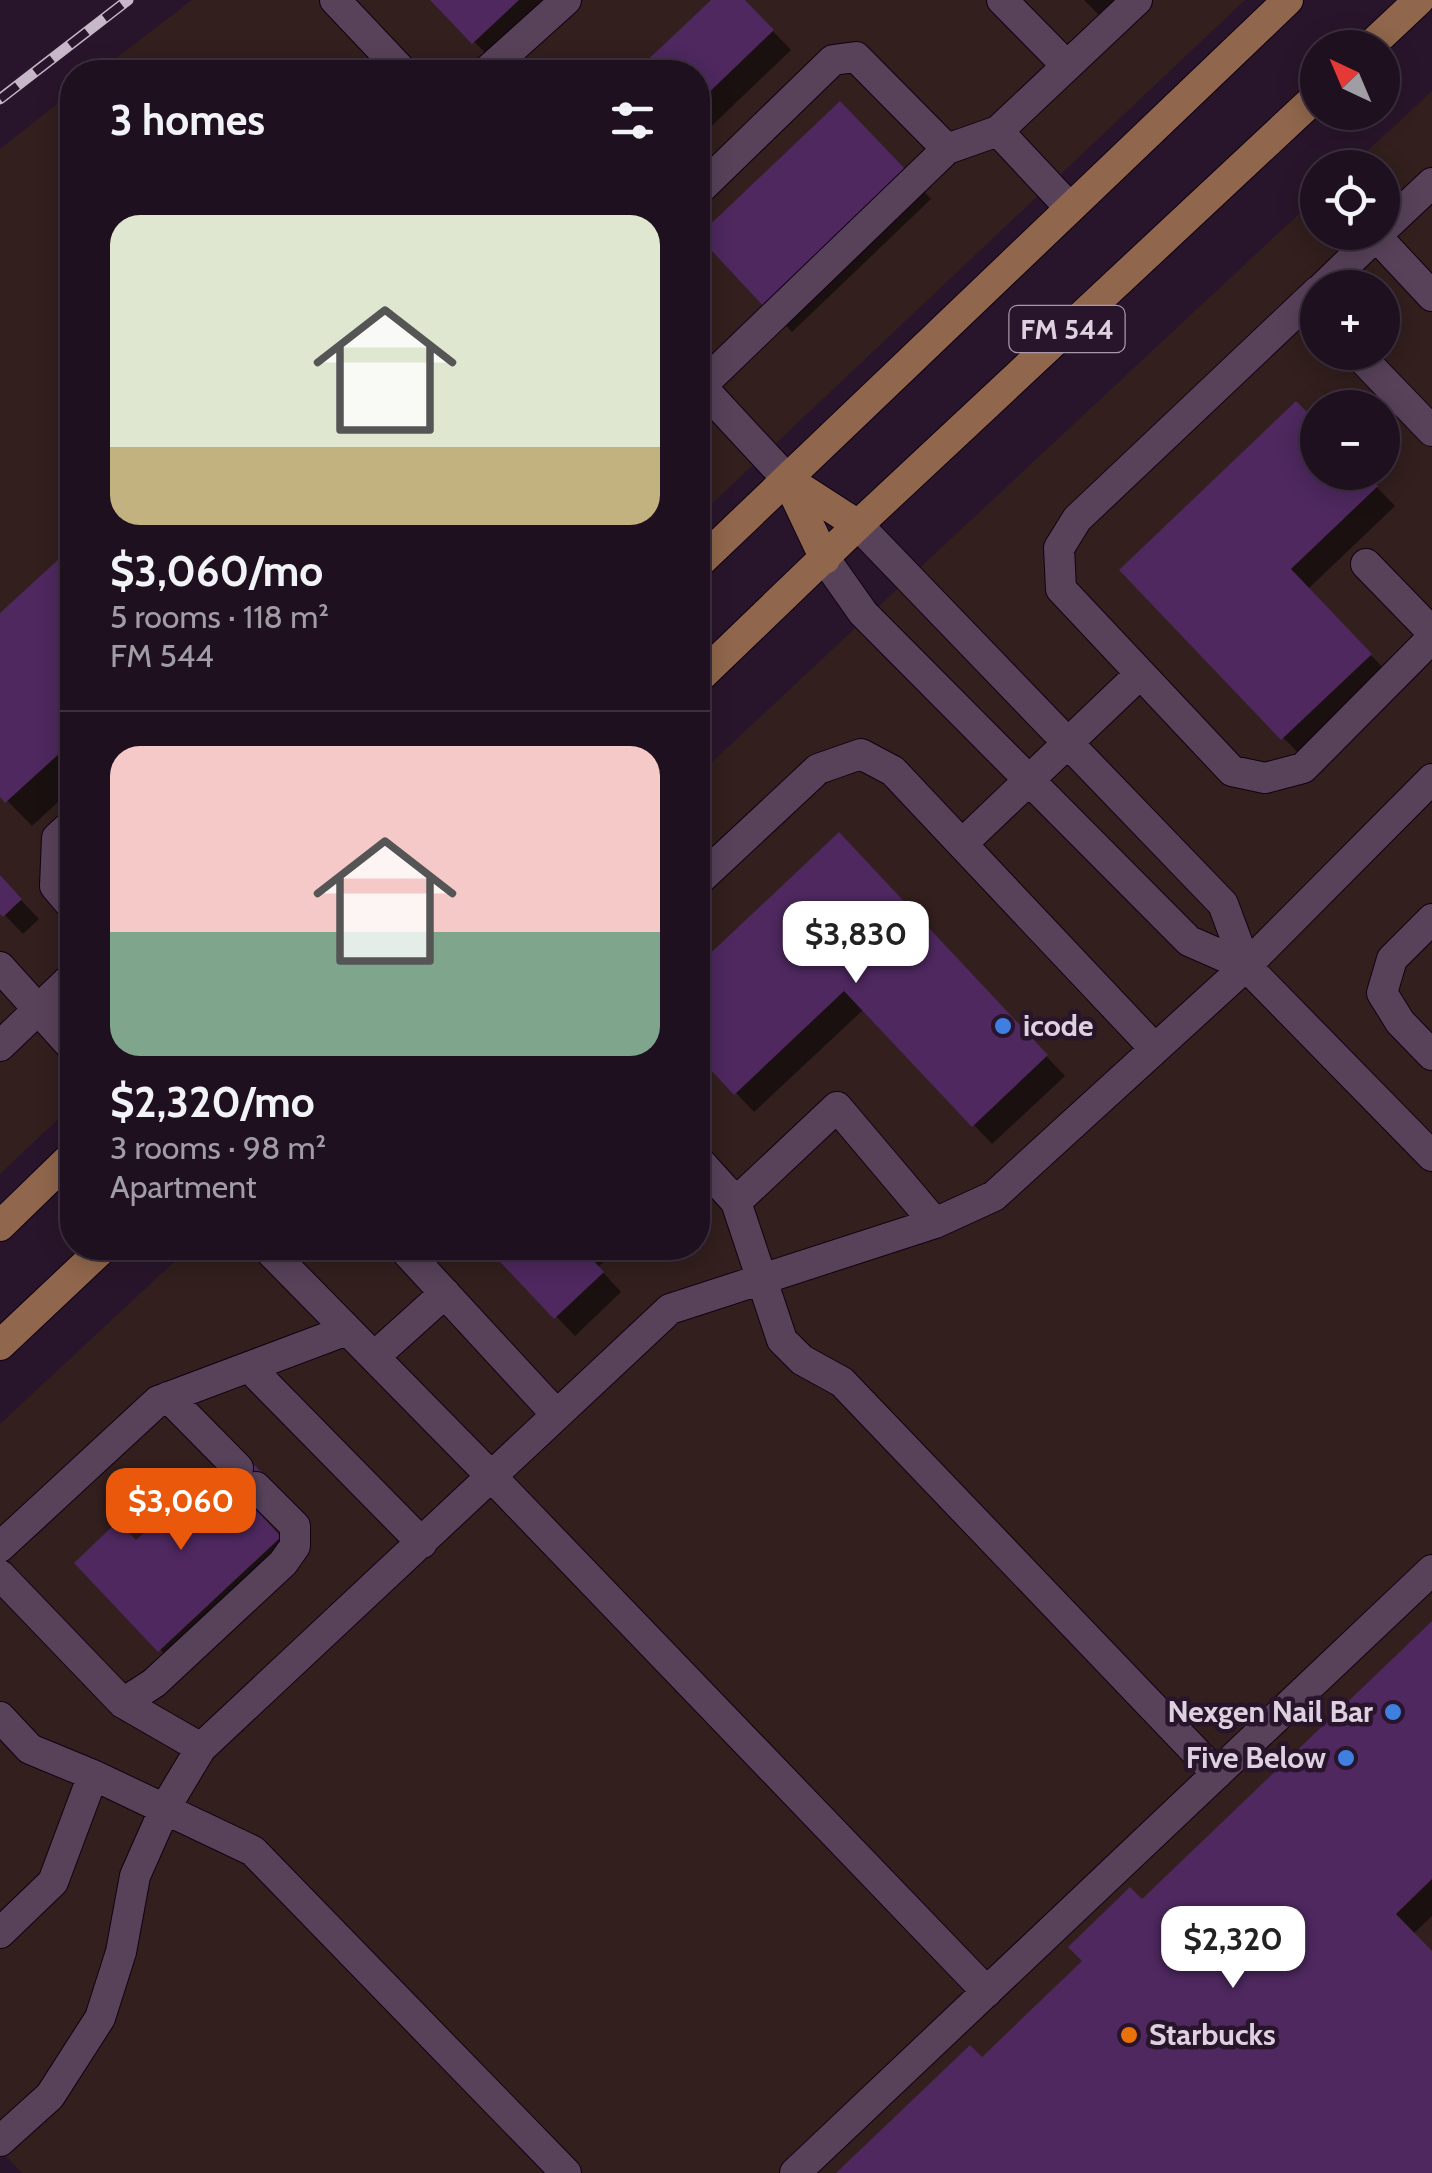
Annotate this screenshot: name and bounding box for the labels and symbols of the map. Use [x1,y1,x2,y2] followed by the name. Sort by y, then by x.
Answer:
[1300,30,1400,130] north arrow
[1010,306,1124,352] road number: FM 544
[775,901,937,986] pin: $3,830
[1023,1007,1093,1044] place label: icode
[992,1015,1014,1037] marker: icode
[100,1468,262,1553] pin: $3,060
[1167,1693,1373,1730] place label: Nexgen Nail Bar
[1382,1701,1404,1723] marker: Nexgen Nail Bar
[1186,1739,1326,1776] place label: Five Below
[1335,1747,1357,1769] marker: Five Below
[1152,1906,1314,1991] pin: $2,320
[1149,2016,1276,2053] place label: Starbucks
[1118,2024,1140,2046] marker: Starbucks

